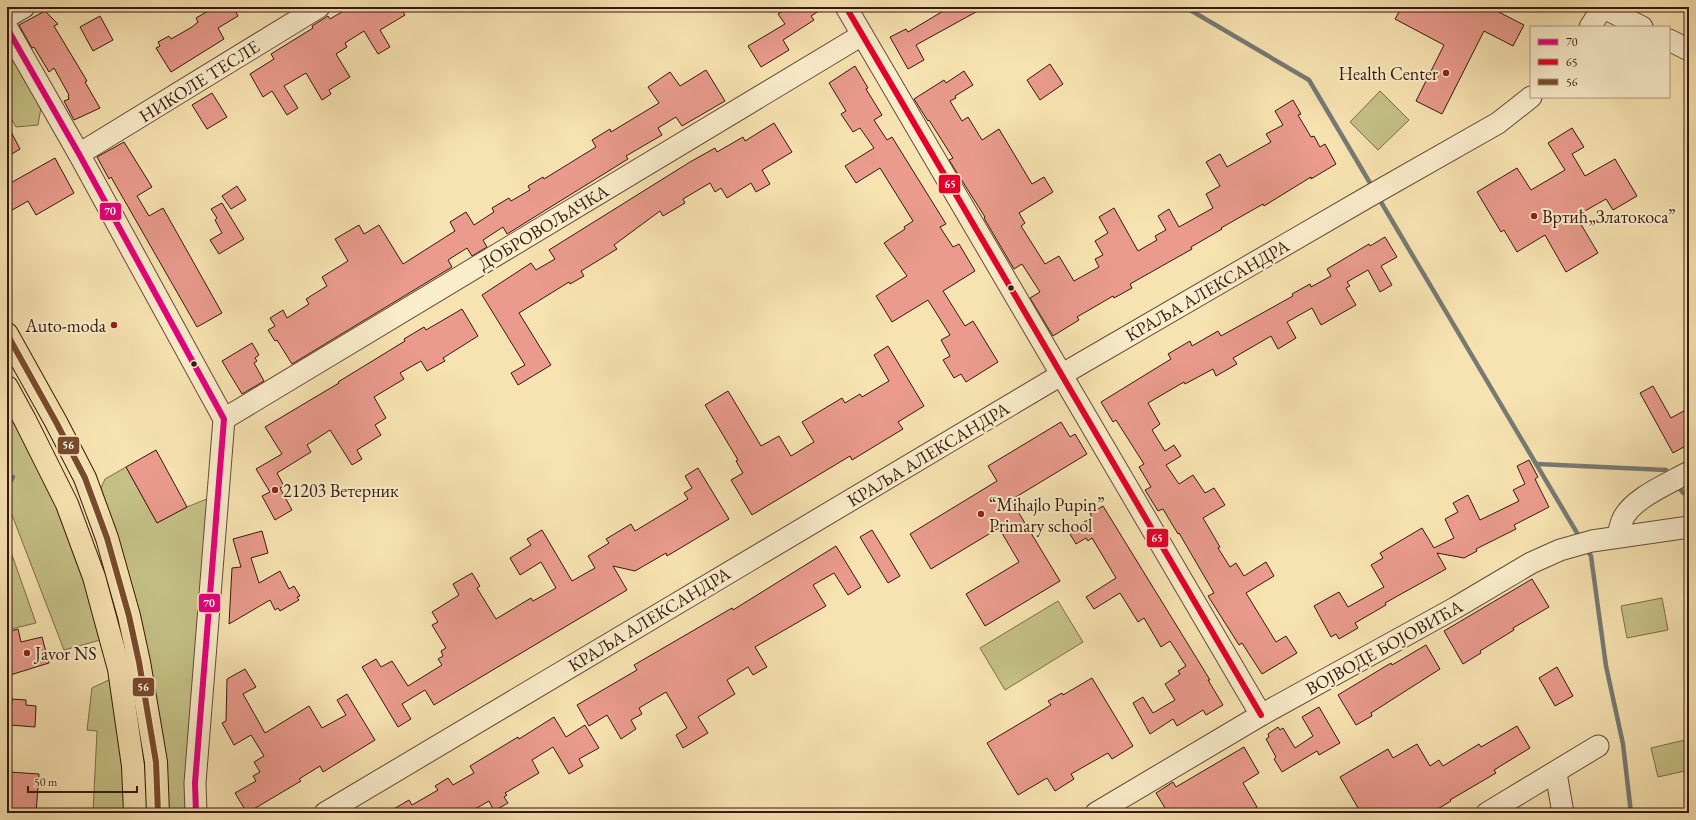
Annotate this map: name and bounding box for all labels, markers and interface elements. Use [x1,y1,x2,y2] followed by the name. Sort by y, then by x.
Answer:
[1530,26,1670,98] legend
[1566,34,1578,50] text: 70
[134,35,264,127] street label: НИКОЛЕ ТЕСЛЕ
[1566,54,1578,70] text: 65
[1338,62,1438,85] place label: Health Center
[1441,68,1451,78] marker: Health Center
[1566,74,1578,90] text: 56
[938,174,961,194] line badge: 65
[944,177,956,191] text: 65
[473,179,613,275] street label: ДОБРОВОЉАЧКА
[99,202,122,221] line badge: 70
[104,204,116,218] text: 70
[1542,205,1675,228] place label: Вртић„Златокоса”
[1529,211,1539,221] marker: Вртић„Златокоса”
[1121,233,1293,346] street label: КРАЉА АЛЕКСАНДРА
[1006,283,1016,293] unlabelled marker
[24,314,107,337] place label: Auto-moda
[109,320,119,330] marker: Auto-moda
[189,359,199,369] unlabelled marker
[843,396,1014,512] street label: КРАЉА АЛЕКСАНДРА
[57,436,80,455] line badge: 56
[62,438,74,452] text: 56
[283,479,399,502] place label: 21203 Ветерник
[270,485,280,495] marker: 21203 Ветерник
[989,493,1105,537] place label: “Mihajlo Pupin” Primary school
[976,509,986,519] marker: “Mihajlo Pupin” Primary school
[1146,528,1169,548] line badge: 65
[1151,531,1163,545] text: 65
[564,561,735,677] street label: КРАЉА АЛЕКСАНДРА
[198,593,221,613] line badge: 70
[1301,594,1467,700] street label: ВОЈВОДЕ БОЈОВИЋА
[203,596,215,610] text: 70
[33,642,97,665] place label: Javor NS
[22,648,32,658] marker: Javor NS
[132,677,155,697] line badge: 56
[137,680,149,694] text: 56
[28,768,137,794] scale bar
[34,774,58,790] text: 50 m

